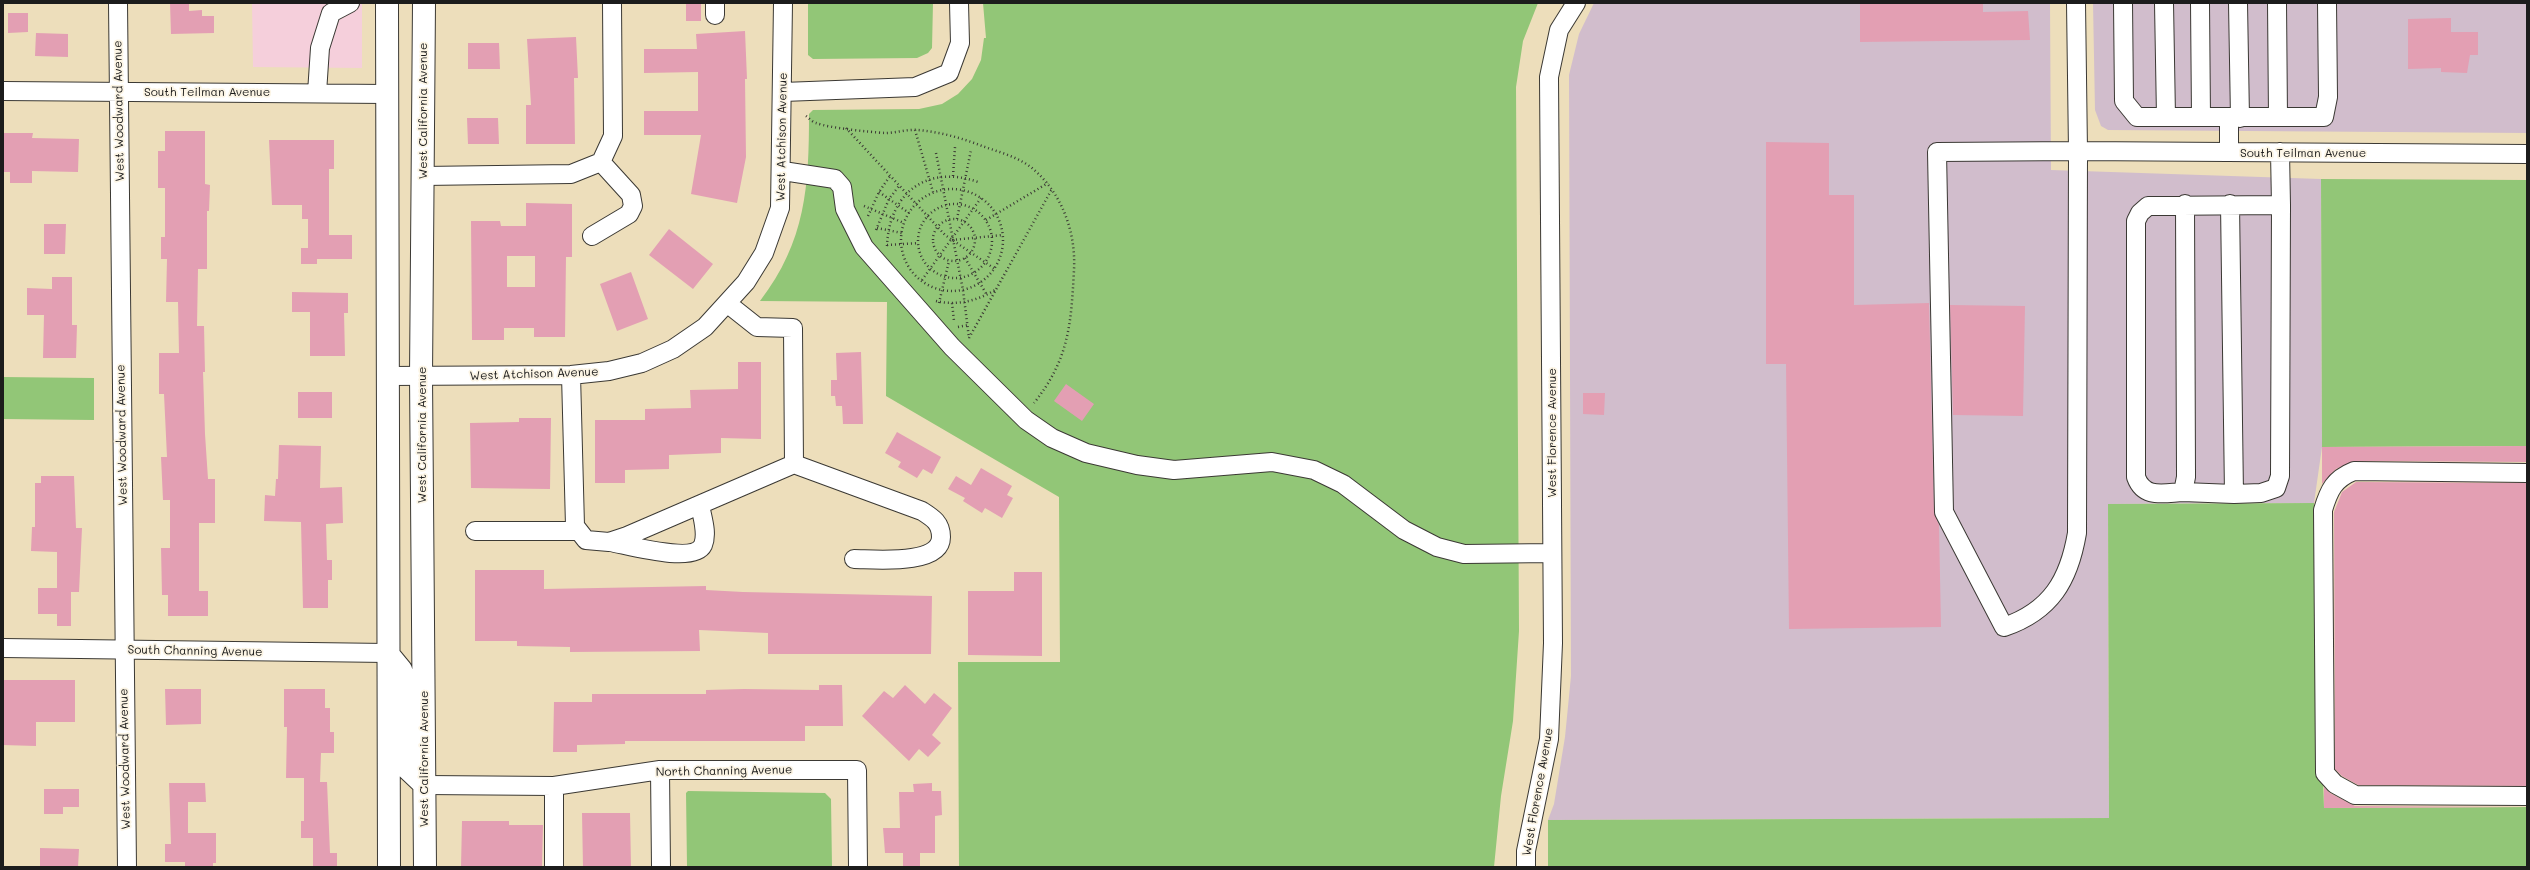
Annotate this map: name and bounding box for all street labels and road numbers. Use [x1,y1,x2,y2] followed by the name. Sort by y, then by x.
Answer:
[111,40,127,182] street label: West Woodward Avenue
[416,43,430,179] street label: West California Avenue
[774,72,790,202] street label: West Atchison Avenue
[144,85,270,99] street label: South Teilman Avenue
[2240,146,2366,160] street label: South Teilman Avenue
[114,364,130,506] street label: West Woodward Avenue
[469,365,599,383] street label: West Atchison Avenue
[415,367,429,503] street label: West California Avenue
[1545,368,1559,498] street label: West Florence Avenue
[127,643,263,659] street label: South Channing Avenue
[117,688,133,830] street label: West Woodward Avenue
[417,691,431,827] street label: West California Avenue
[1520,727,1556,857] street label: West Florence Avenue
[656,763,792,779] street label: North Channing Avenue

